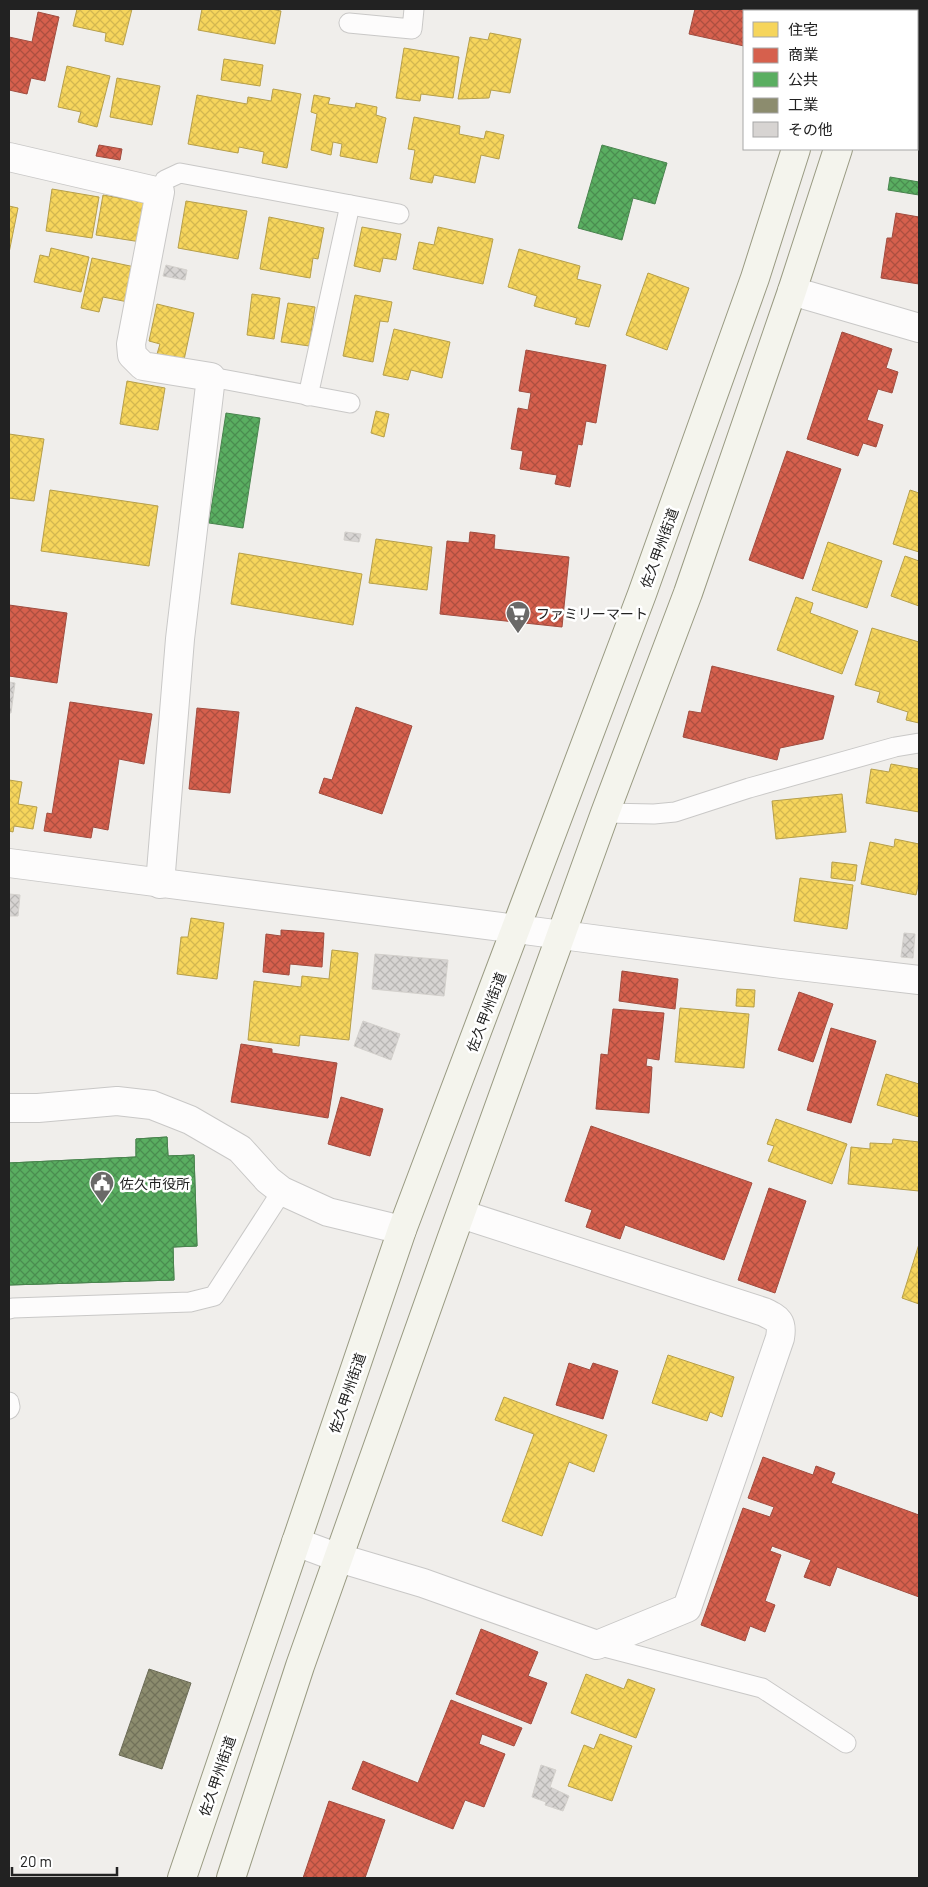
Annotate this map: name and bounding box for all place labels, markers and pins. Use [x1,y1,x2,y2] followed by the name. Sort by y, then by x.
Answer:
[505,600,531,634] supermarket icon: ファミリーマート
[536,605,648,622] place label: ファミリーマート
[89,1170,115,1204] public building icon: 佐久市役所
[120,1175,190,1192] place label: 佐久市役所

